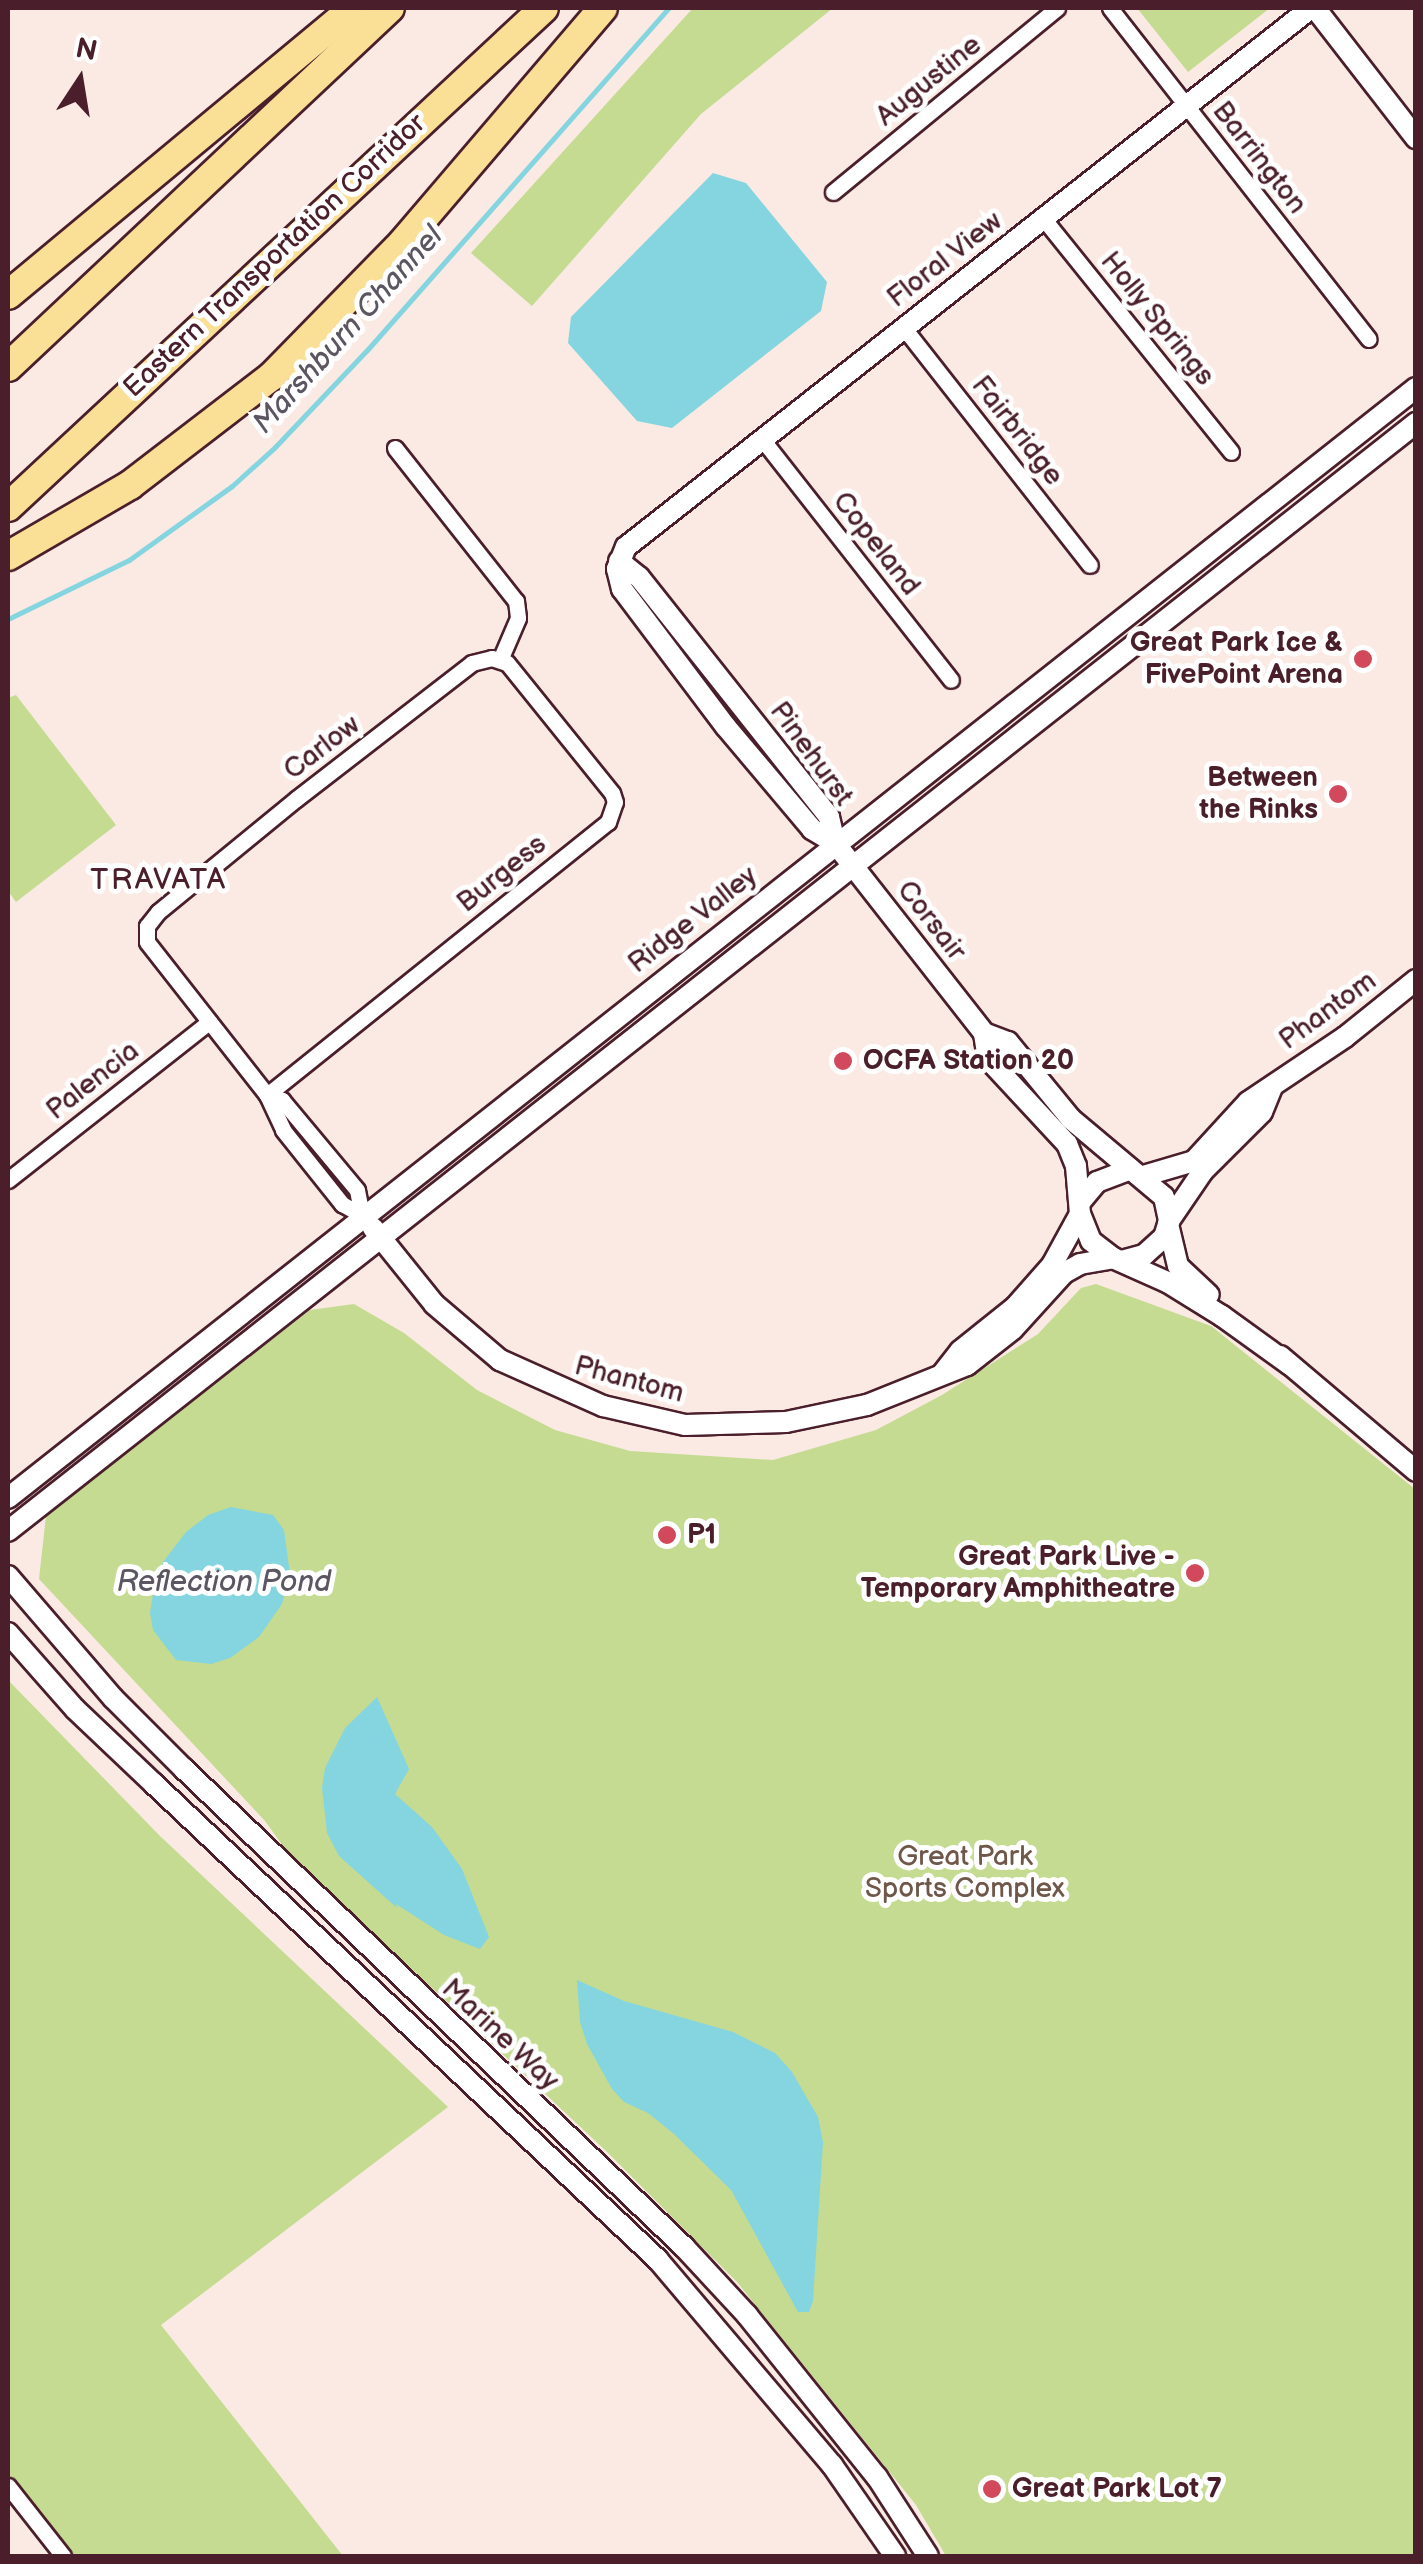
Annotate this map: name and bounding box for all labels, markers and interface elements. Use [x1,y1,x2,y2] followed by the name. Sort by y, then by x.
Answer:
[870,28,988,134] street label: Augustine
[30,30,130,130] north arrow
[73,32,100,68] text: N
[1205,95,1313,221] street label: Barrington
[117,107,433,405] street label: Eastern Transportation Corridor
[881,205,1009,315] street label: Floral View
[245,219,451,441] water label: Marshburn Channel
[1092,244,1222,394] street label: Holly Springs
[964,370,1070,492] street label: Fairbridge
[825,485,927,603] street label: Copeland
[1130,626,1343,692] place label: Great Park Ice & FivePoint Arena
[1352,648,1374,670] marker: Great Park Ice & FivePoint Arena
[762,696,860,812] street label: Pinehurst
[277,709,367,787] street label: Carlow
[1200,761,1318,827] place label: Between the Rinks
[1327,783,1349,805] marker: Between the Rinks
[451,828,553,920] street label: Burgess
[622,859,764,981] street label: Ridge Valley
[90,862,228,898] district label: TRAVATA
[889,874,973,968] street label: Corsair
[1273,965,1383,1057] street label: Phantom
[40,1034,146,1128] street label: Palencia
[863,1044,1074,1078] place label: OCFA Station 20
[832,1050,854,1072] marker: OCFA Station 20
[571,1349,687,1411] street label: Phantom
[687,1518,716,1552] place label: P1
[656,1524,678,1546] marker: P1
[860,1540,1175,1606] place label: Great Park Live - Temporary Amphitheatre
[1184,1562,1206,1584] marker: Great Park Live - Temporary Amphitheatre
[117,1564,331,1600] water label: Reflection Pond
[865,1840,1065,1906] park label: Great Park Sports Complex
[434,1972,566,2098] street label: Marine Way
[1012,2472,1222,2506] place label: Great Park Lot 7
[981,2478,1003,2500] marker: Great Park Lot 7

